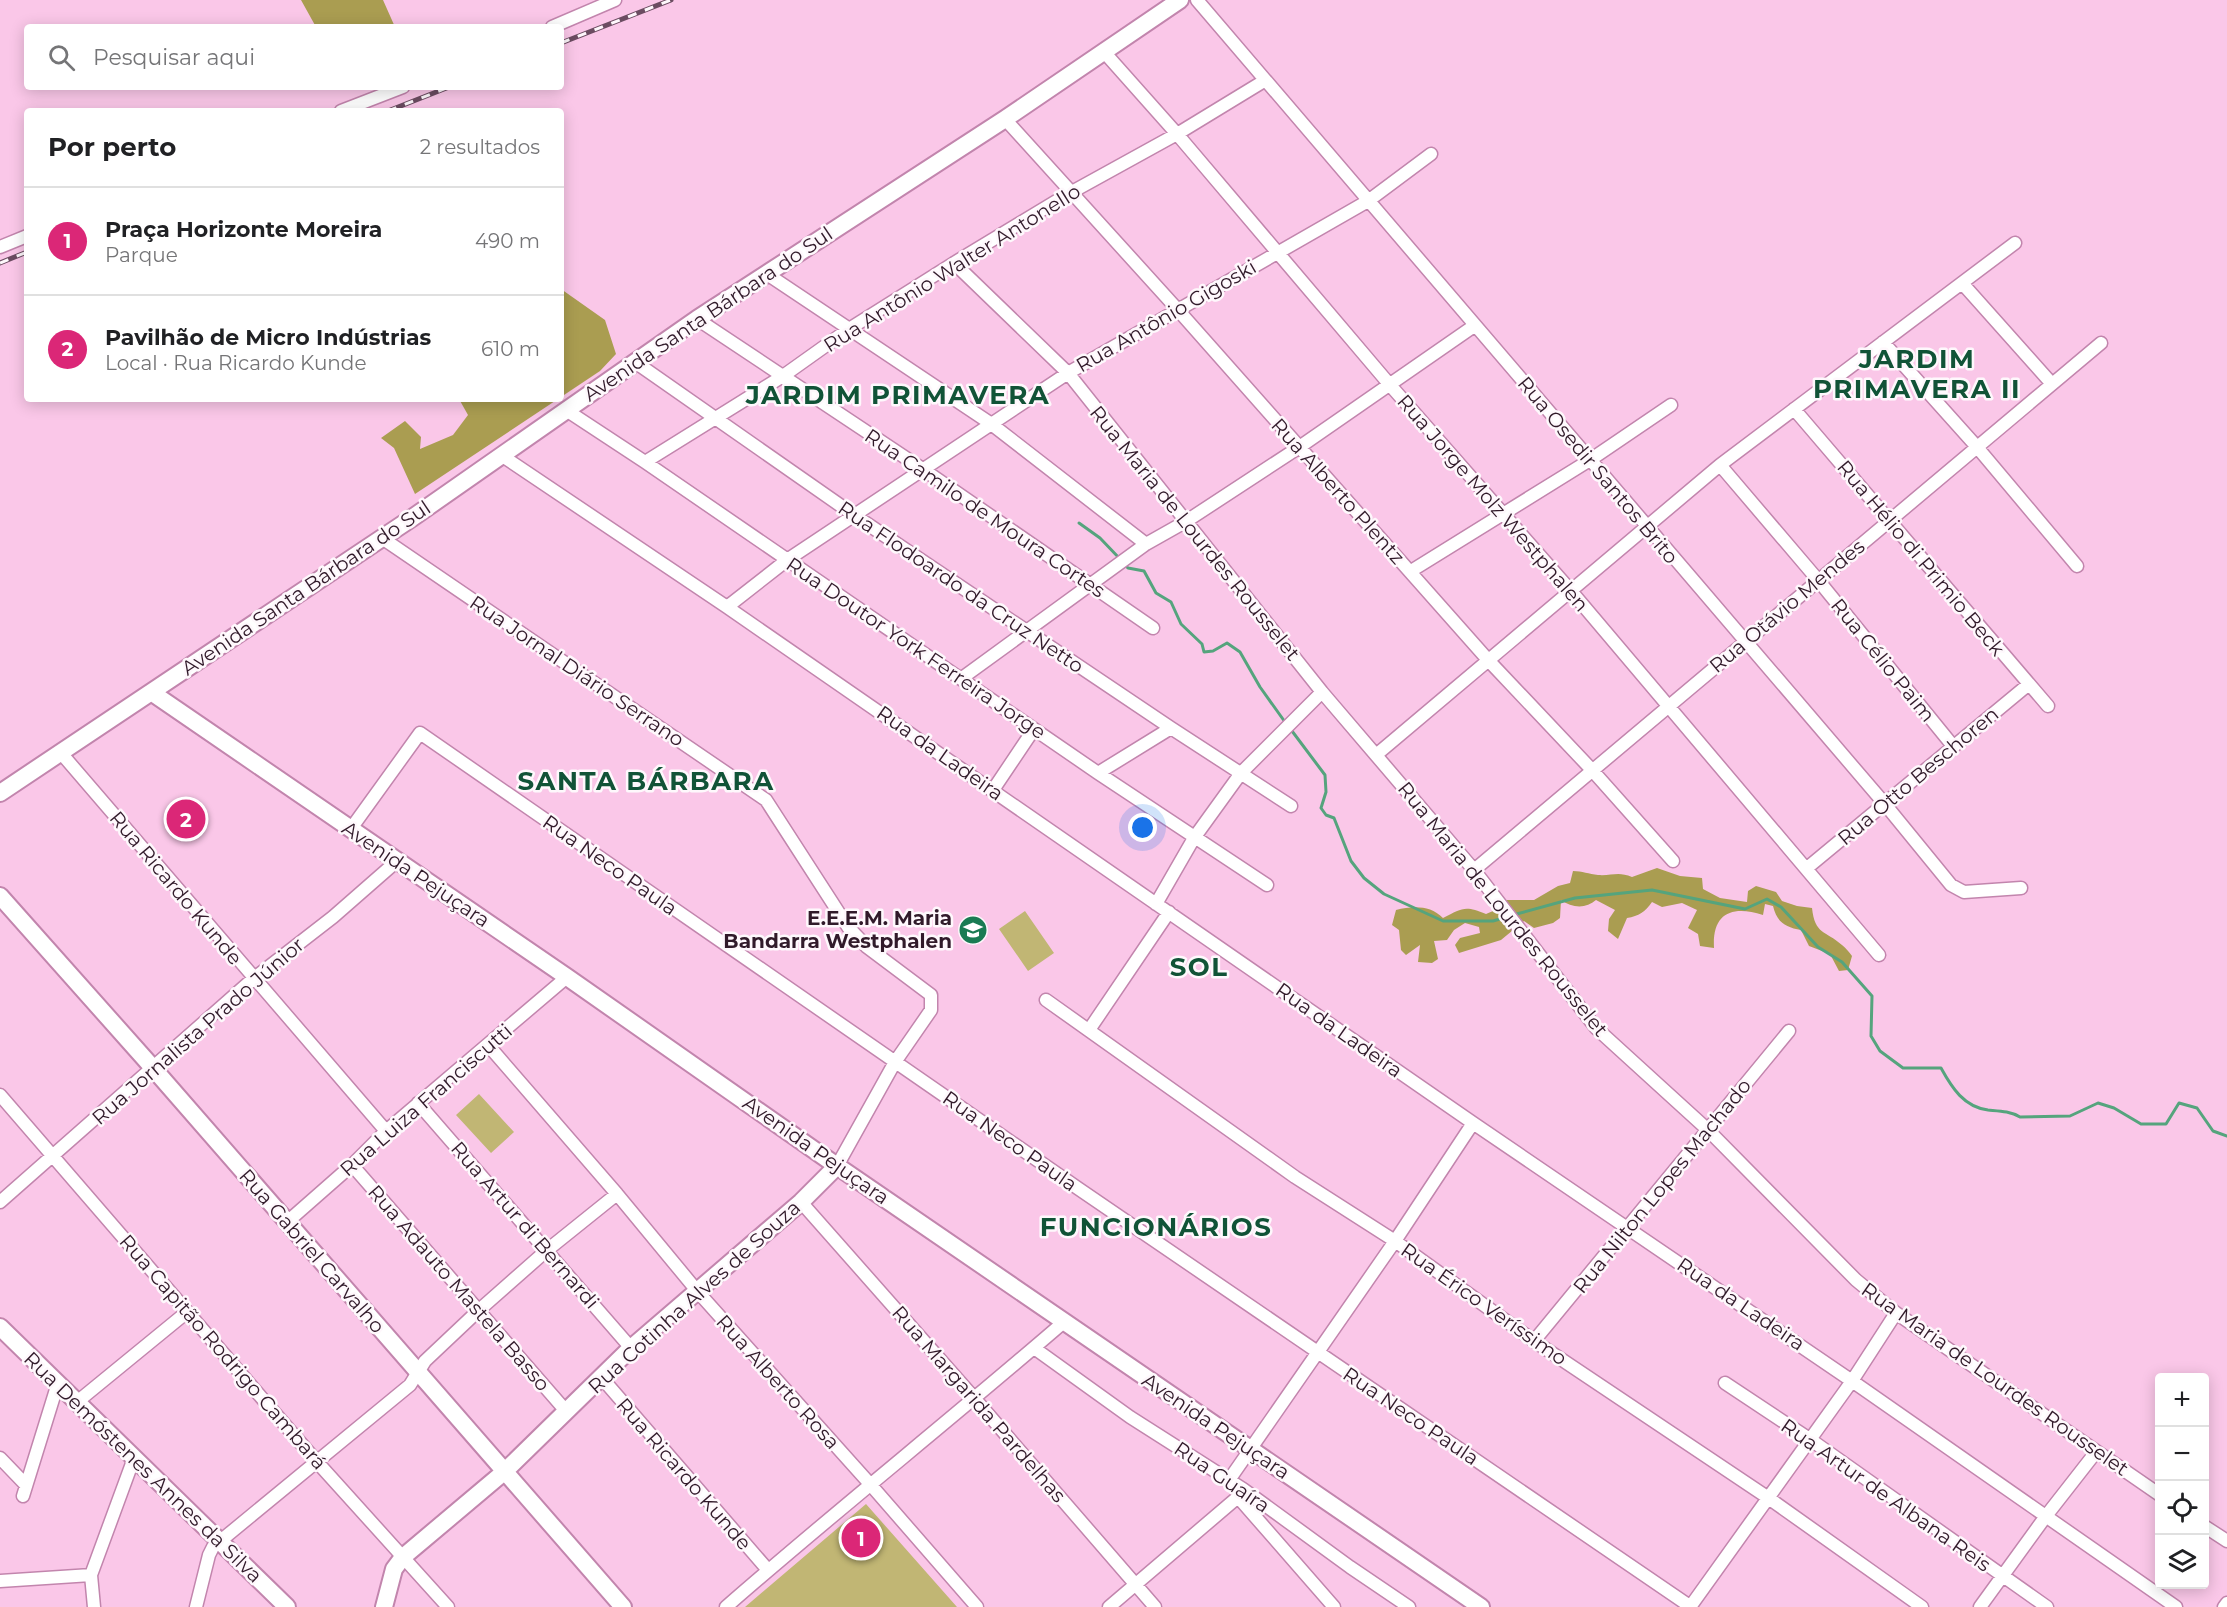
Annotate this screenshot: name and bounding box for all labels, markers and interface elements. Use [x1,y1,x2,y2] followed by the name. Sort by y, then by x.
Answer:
[24,24,564,90] search box
[45,41,78,74] icon: search
[93,44,255,71] text: Pesquisar aqui
[48,131,176,163] text: Por perto
[420,135,540,159] text: 2 resultados
[819,179,1085,357] street label: Rua Antônio Walter Antonello
[105,216,382,243] text: Praça Horizonte Moreira
[579,222,837,406] street label: Avenida Santa Bárbara do Sul
[64,229,71,253] text: 1
[475,229,540,253] text: 490 m
[105,243,178,267] text: Parque
[1072,255,1260,377] street label: Rua Antônio Gigoski
[105,324,431,351] text: Pavilhão de Micro Indústrias
[62,337,73,361] text: 2
[481,337,540,361] text: 610 m
[1813,343,2021,405] district label: JARDIM PRIMAVERA II
[105,351,367,375] text: Local · Rua Ricardo Kunde
[1513,371,1683,569] street label: Rua Osedir Santos Brito
[745,379,1050,411] district label: JARDIM PRIMAVERA
[1392,390,1594,616] street label: Rua Jorge Molz Westphalen
[1085,401,1305,665] street label: Rua Maria de Lourdes Rousselet
[1266,413,1410,569] street label: Rua Alberto Plentz
[860,423,1110,603] street label: Rua Camilo de Moura Cortes
[1832,455,2010,661] street label: Rua Hélio di Primio Beck
[177,496,435,680] street label: Avenida Santa Bárbara do Sul
[834,496,1088,678] street label: Rua Flodoardo da Cruz Netto
[1705,534,1870,678] street label: Rua Otávio Mendes
[782,552,1050,744] street label: Rua Doutor York Ferreira Jorge
[465,590,689,752] street label: Rua Jornal Diário Serrano
[1826,593,1940,727] street label: Rua Célio Paim
[872,700,1008,806] street label: Rua da Ladeira
[1833,702,2003,850] street label: Rua Otto Beschoren
[517,765,775,797] district label: SANTA BÁRBARA
[1393,777,1613,1041] street label: Rua Maria de Lourdes Rousselet
[166,796,206,842] pin: 2
[105,806,247,970] street label: Rua Ricardo Kunde
[538,810,682,920] street label: Rua Neco Paula
[1128,813,1157,842] your location
[338,816,494,932] street label: Avenida Pejuçara
[723,906,952,953] place label: E.E.E.M. Maria Bandarra Westphalen
[957,914,989,946] school or university icon: E.E.E.M. Maria Bandarra Westphalen
[87,932,309,1130] street label: Rua Jornalista Prado Júnior
[1170,951,1228,983] district label: SOL
[1271,977,1407,1083] street label: Rua da Ladeira
[335,1019,517,1181] street label: Rua Luiza Franciscutti
[1568,1074,1756,1298] street label: Rua Nilton Lopes Machado
[938,1086,1082,1196] street label: Rua Neco Paula
[738,1091,894,1209] street label: Avenida Pejuçara
[446,1137,604,1313] street label: Rua Artur di Bernardi
[234,1164,390,1338] street label: Rua Gabriel Carvalho
[363,1180,555,1396] street label: Rua Adauto Mastela Basso
[583,1195,805,1399] street label: Rua Cotinha Alves de Souza
[1040,1211,1272,1243] district label: FUNCIONÁRIOS
[114,1230,332,1474] street label: Rua Capitão Rodrigo Cambará
[1396,1238,1572,1370] street label: Rua Érico Veríssimo
[1672,1252,1810,1356] street label: Rua da Ladeira
[1857,1277,2133,1481] street label: Rua Maria de Lourdes Rousselet
[887,1301,1071,1507] street label: Rua Margarida Pardelhas
[711,1310,845,1454] street label: Rua Alberto Rosa
[19,1347,267,1587] street label: Rua Demóstenes Annes da Silva
[1339,1362,1483,1470] street label: Rua Neco Paula
[1138,1368,1294,1484] street label: Avenida Pejuçara
[2155,1373,2209,1589] map controls
[2155,1373,2209,1427] button: +
[612,1393,756,1555] street label: Rua Ricardo Kunde
[1776,1413,1996,1577] street label: Rua Artur de Albana Reis
[2155,1427,2209,1481] button: −
[1170,1436,1274,1518] street label: Rua Guaíra
[2155,1481,2209,1535] button: locate
[842,1516,880,1560] pin: 1
[2155,1535,2209,1589] button: layers

